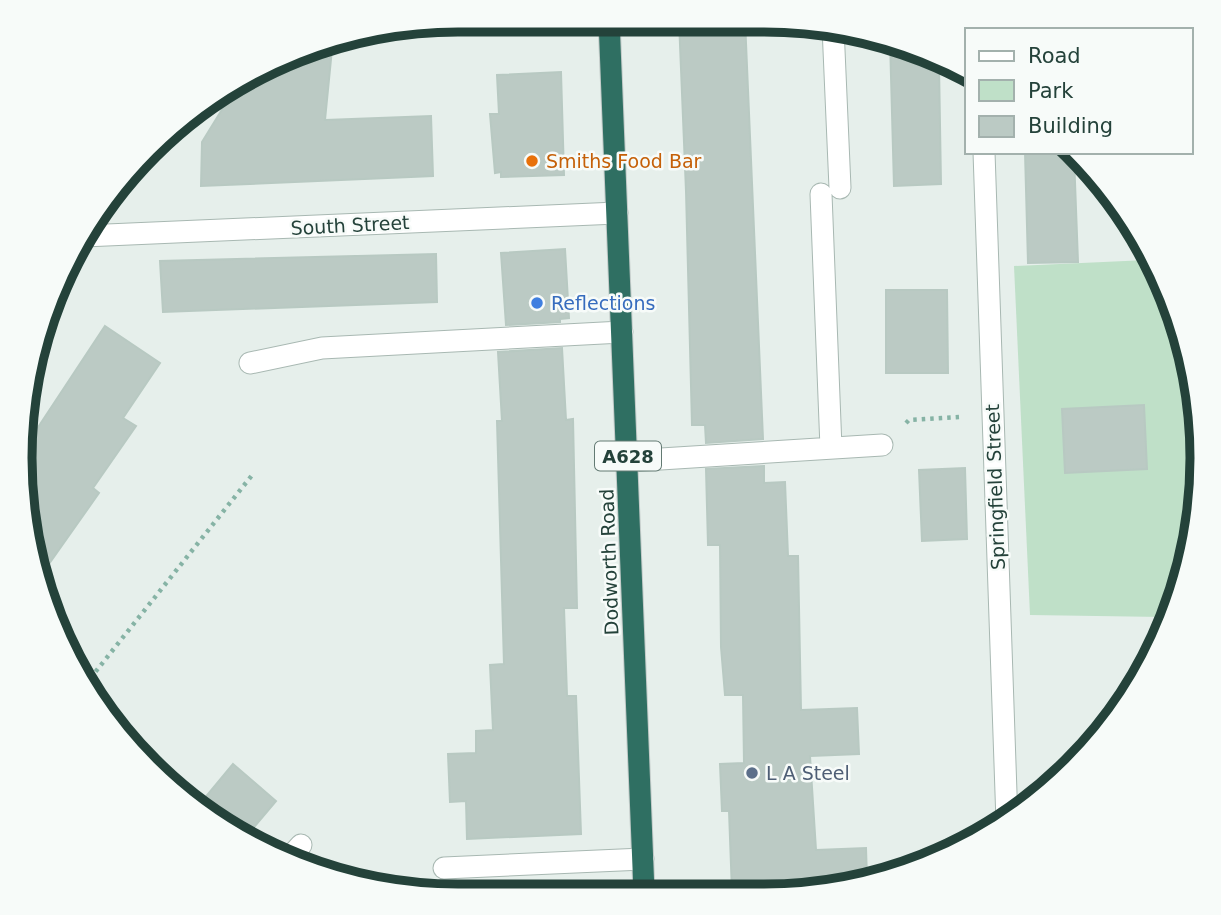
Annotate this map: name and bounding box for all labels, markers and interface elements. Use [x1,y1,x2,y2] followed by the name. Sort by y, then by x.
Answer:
[965,28,1193,154] legend
[1028,44,1081,68] text: Road
[1028,79,1074,103] text: Park
[1028,114,1113,138] text: Building
[546,150,702,172] place label: Smiths Food Bar
[524,153,540,169] marker: Smiths Food Bar
[290,211,410,239] street label: South Street
[551,292,655,314] place label: Reflections
[529,295,545,311] marker: Reflections
[981,404,1009,570] street label: Springfield Street
[595,442,661,470] road number: A628
[595,488,623,636] street label: Dodworth Road
[766,762,850,784] place label: L A Steel
[744,765,760,781] marker: L A Steel

